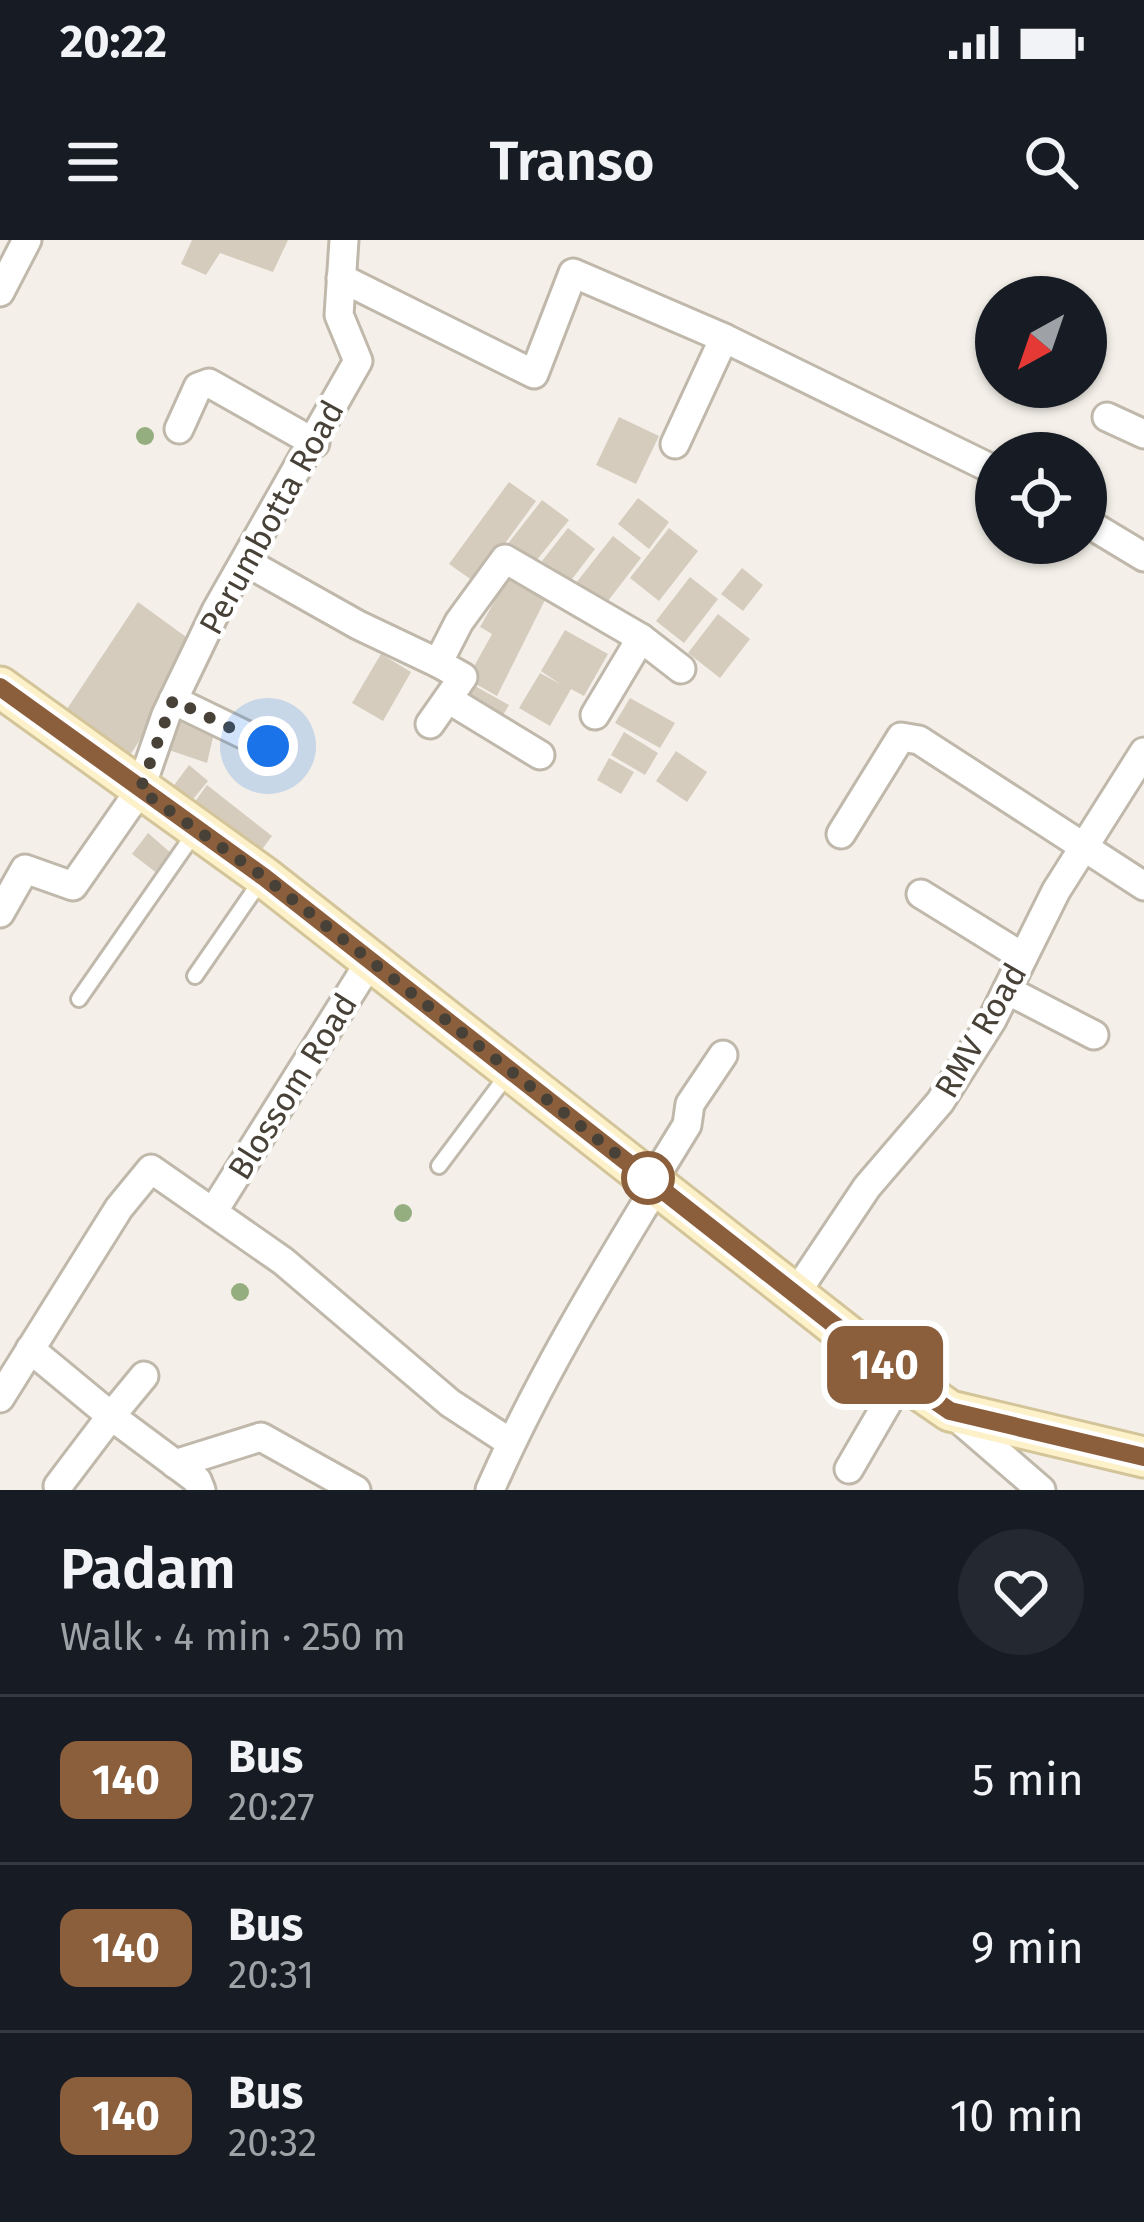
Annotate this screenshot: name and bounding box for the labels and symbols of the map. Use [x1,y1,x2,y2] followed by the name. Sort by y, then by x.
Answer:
[975,276,1107,408] north arrow
[191,393,353,642] street label: Perumbotta Road
[238,716,298,776] your location
[926,956,1035,1105] street label: RMV Road
[220,986,366,1187] street label: Blossom Road
[623,1153,673,1203] unlabelled marker
[816,1326,954,1404] line badge: 140

